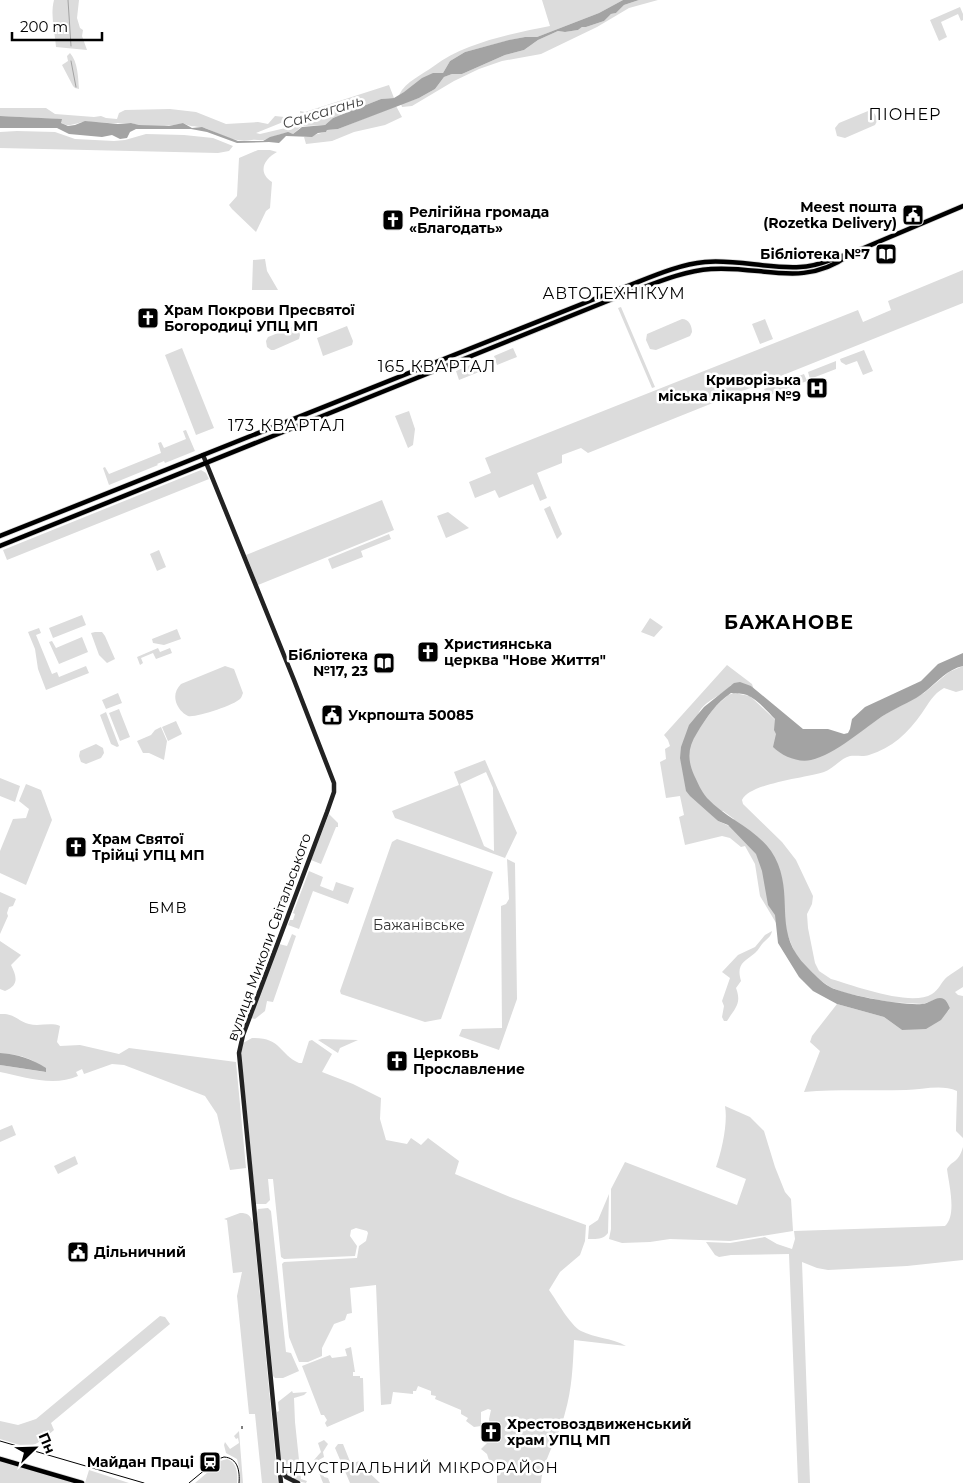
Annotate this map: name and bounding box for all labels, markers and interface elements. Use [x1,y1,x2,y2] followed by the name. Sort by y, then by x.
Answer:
[12,10,102,42] scale bar
[20,17,68,36] text: 200 m
[280,90,366,133] water label: Саксагань
[869,105,941,124] district label: ПІОНЕР
[763,198,897,232] place label: Meest пошта (Rozetka Delivery)
[409,203,549,237] place label: Релігійна громада «Благодать»
[901,203,925,227] public building icon: Meest пошта (Rozetka Delivery)
[381,208,405,232] church icon: Релігійна громада «Благодать»
[874,242,898,266] library icon: Бібліотека №7
[760,245,870,263] place label: Бібліотека №7
[542,284,686,303] district label: АВТОТЕХНІКУМ
[164,301,356,335] place label: Храм Покрови Пресвятої Богородиці УПЦ МП
[136,306,160,330] church icon: Храм Покрови Пресвятої Богородиці УПЦ МП
[378,357,496,376] district label: 165 КВАРТАЛ
[658,371,801,405] place label: Криворізька міська лікарня №9
[805,376,829,400] hospital icon: Криворізька міська лікарня №9
[228,416,346,435] district label: 173 КВАРТАЛ
[724,611,854,634] district label: БАЖАНОВЕ
[444,635,606,669] place label: Християнська церква "Нове Життя"
[416,640,440,664] church icon: Християнська церква "Нове Життя"
[288,646,368,680] place label: Бібліотека №17, 23
[372,651,396,675] library icon: Бібліотека №17, 23
[320,703,344,727] public building icon: Укрпошта 50085
[348,706,474,724] place label: Укрпошта 50085
[92,830,205,864] place label: Храм Святої Трійці УПЦ МП
[223,831,315,1043] street label: вулиця Миколи Світальського
[64,835,88,859] church icon: Храм Святої Трійці УПЦ МП
[148,898,188,917] district label: БМВ
[373,916,465,934] park label: Бажанівське
[413,1044,525,1078] place label: Церковь Прославление
[385,1049,409,1073] church icon: Церковь Прославление
[66,1240,90,1264] public building icon: Дільничний
[94,1243,186,1261] place label: Дільничний
[507,1415,691,1449] place label: Хрестовоздвиженський храм УПЦ МП
[479,1420,503,1444] church icon: Хрестовоздвиженський храм УПЦ МП
[10,1423,60,1473] north arrow
[35,1430,59,1456] text: Пн
[198,1450,222,1474] station icon: Майдан Праці
[87,1453,194,1471] place label: Майдан Праці
[275,1458,559,1477] district label: ІНДУСТРІАЛЬНИЙ МІКРОРАЙОН

